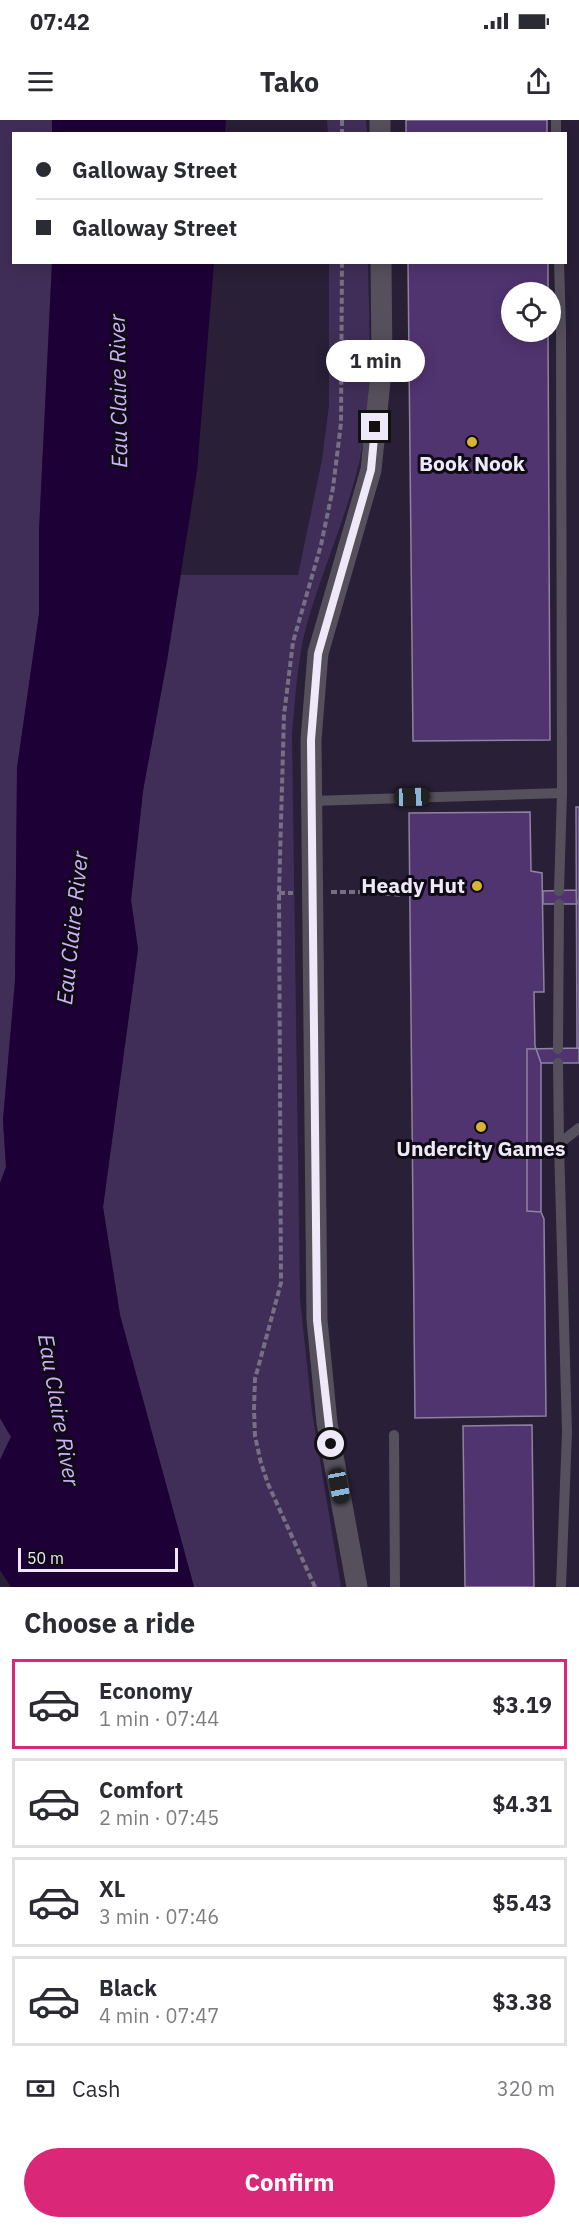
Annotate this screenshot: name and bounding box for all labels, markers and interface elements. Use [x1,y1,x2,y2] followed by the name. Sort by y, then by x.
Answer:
[30,7,90,36] text: 07:42
[260,64,319,99] text: Tako
[24,65,57,98] icon: menu
[522,65,555,98] icon: share
[72,155,237,184] text: Galloway Street
[72,213,237,242] text: Galloway Street
[501,282,561,342] map controls
[501,282,561,342] button: locate
[102,313,133,468] water label: Eau Claire River
[326,340,424,382] callout: 1 min
[349,347,402,374] text: 1 min
[361,413,388,440] route end
[465,435,479,449] marker: Book Nook
[419,449,526,477] place label: Book Nook
[394,787,430,807] car
[49,849,94,1006] water label: Eau Claire River
[361,871,465,899] place label: Heady Hut
[470,879,484,893] marker: Heady Hut
[474,1120,488,1134] marker: Undercity Games
[396,1134,566,1162] place label: Undercity Games
[32,1332,87,1489] water label: Eau Claire River
[317,1430,344,1457] route start
[327,1467,351,1505] car
[18,1545,178,1572] scale bar
[27,1548,64,1568] text: 50 m
[24,1605,195,1640] text: Choose a ride
[99,1676,193,1705] text: Economy
[27,1677,81,1731] icon: car
[492,1690,552,1719] text: $3.19
[99,1705,219,1732] text: 1 min · 07:44
[99,1775,183,1804] text: Comfort
[27,1776,81,1830] icon: car
[492,1789,552,1818] text: $4.31
[99,1804,219,1831] text: 2 min · 07:45
[99,1874,125,1903] text: XL
[27,1875,81,1929] icon: car
[492,1888,552,1917] text: $5.43
[99,1903,219,1930] text: 3 min · 07:46
[99,1973,157,2002] text: Black
[27,1974,81,2028] icon: car
[492,1987,552,2016] text: $3.38
[99,2002,219,2029] text: 4 min · 07:47
[24,2072,57,2105] icon: cash
[72,2074,121,2103] text: Cash
[497,2075,555,2102] text: 320 m
[24,2148,555,2217] button: Confirm

